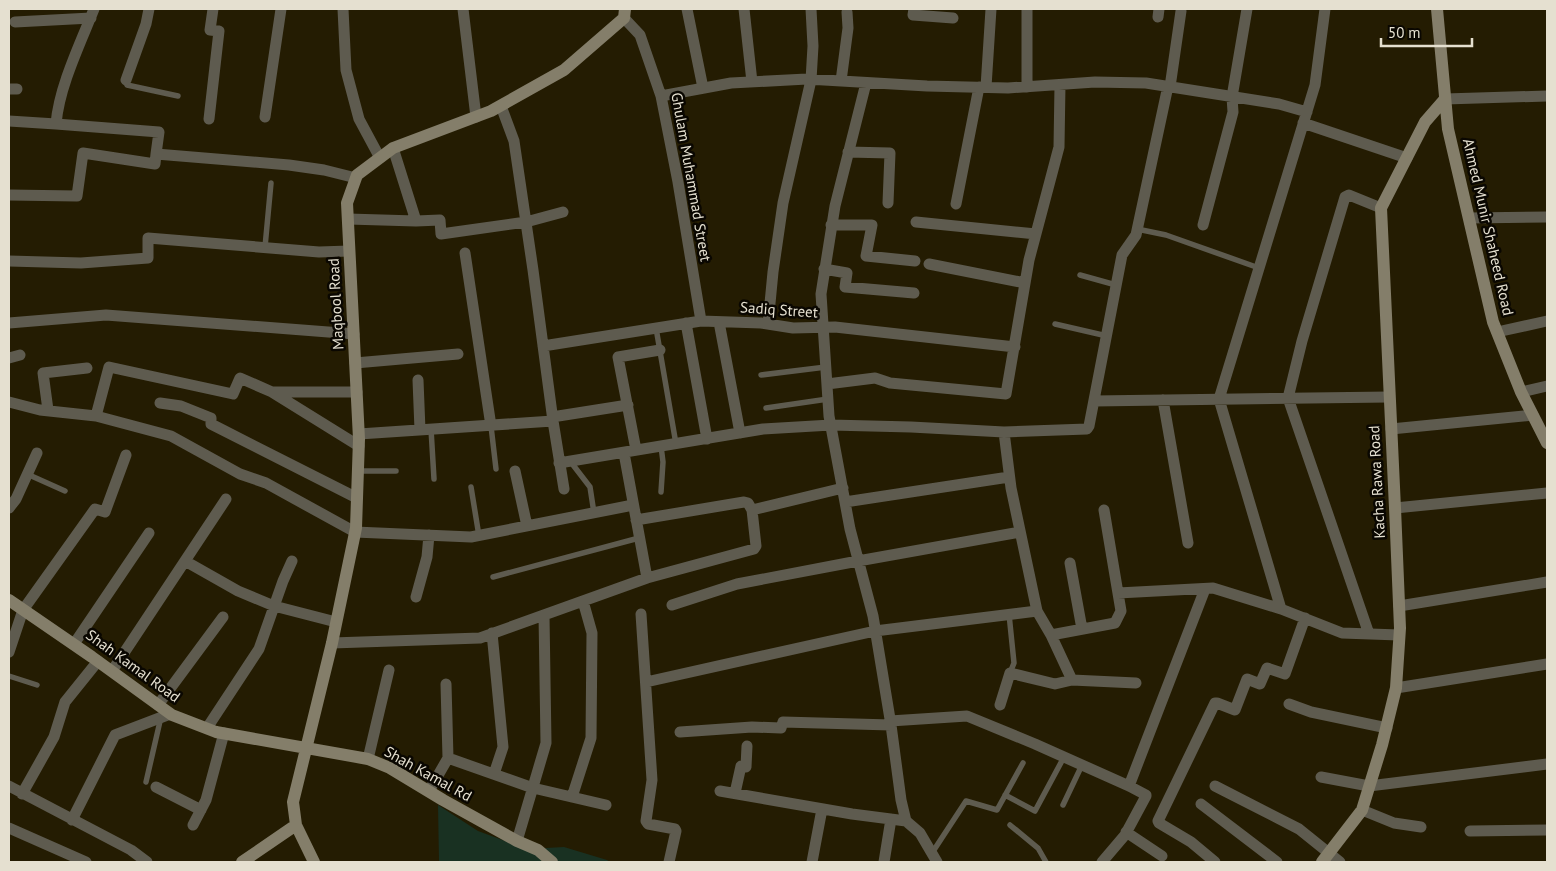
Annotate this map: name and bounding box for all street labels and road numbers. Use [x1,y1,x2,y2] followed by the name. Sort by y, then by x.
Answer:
[667,91,716,263] street label: Ghulam Muhammad Street
[1459,137,1518,317] street label: Ahmed Munir Shaheed Road
[324,258,347,350] street label: Maqbool Road
[740,297,819,322] street label: Sadiq Street
[1364,425,1389,539] street label: Kacha Rawa Road
[82,625,184,706] street label: Shah Kamal Road
[381,742,475,805] street label: Shah Kamal Rd

